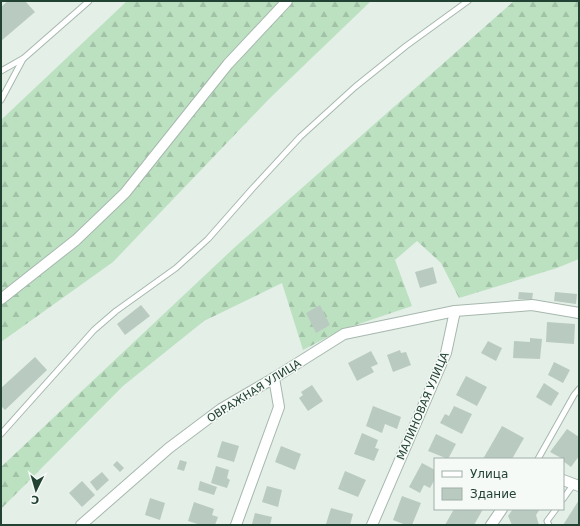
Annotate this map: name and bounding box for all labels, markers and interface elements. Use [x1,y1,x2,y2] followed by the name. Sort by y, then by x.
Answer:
[394,350,452,462] street label: МАЛИНОВАЯ УЛИЦА
[205,357,304,425] street label: ОВРАЖНАЯ УЛИЦА
[434,458,564,510] legend
[470,467,508,481] text: Улица
[16,470,56,510] north arrow
[470,487,516,501] text: Здание
[31,493,40,506] text: С

